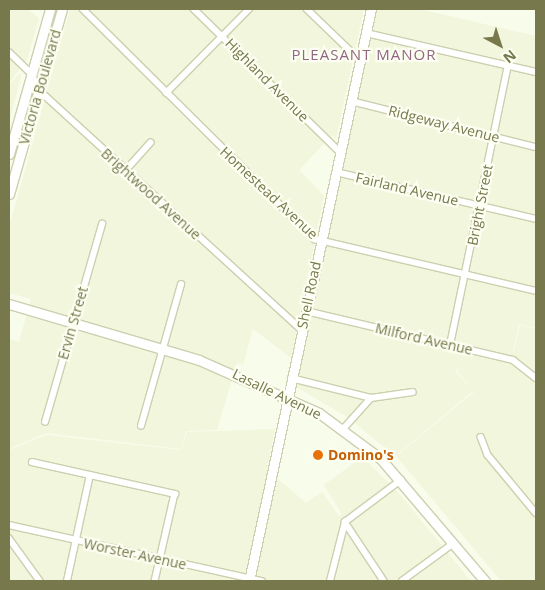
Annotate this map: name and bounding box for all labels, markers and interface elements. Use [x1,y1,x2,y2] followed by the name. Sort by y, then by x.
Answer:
[475,20,525,70] north arrow
[16,27,64,147] street label: Victoria Boulevard
[222,35,312,125] street label: Highland Avenue
[290,46,438,64] district label: PLEASANT MANOR
[499,46,520,68] text: N
[387,102,501,146] street label: Ridgeway Avenue
[217,143,321,243] street label: Homestead Avenue
[98,145,204,243] street label: Brightwood Avenue
[464,163,496,247] street label: Bright Street
[354,169,460,209] street label: Fairland Avenue
[294,260,324,330] street label: Shell Road
[55,284,91,362] street label: Ervin Street
[374,320,474,358] street label: Milford Avenue
[230,365,324,423] street label: Lasalle Avenue
[328,447,394,463] place label: Domino's
[312,449,324,461] marker: Domino's
[82,535,188,573] street label: Worster Avenue

